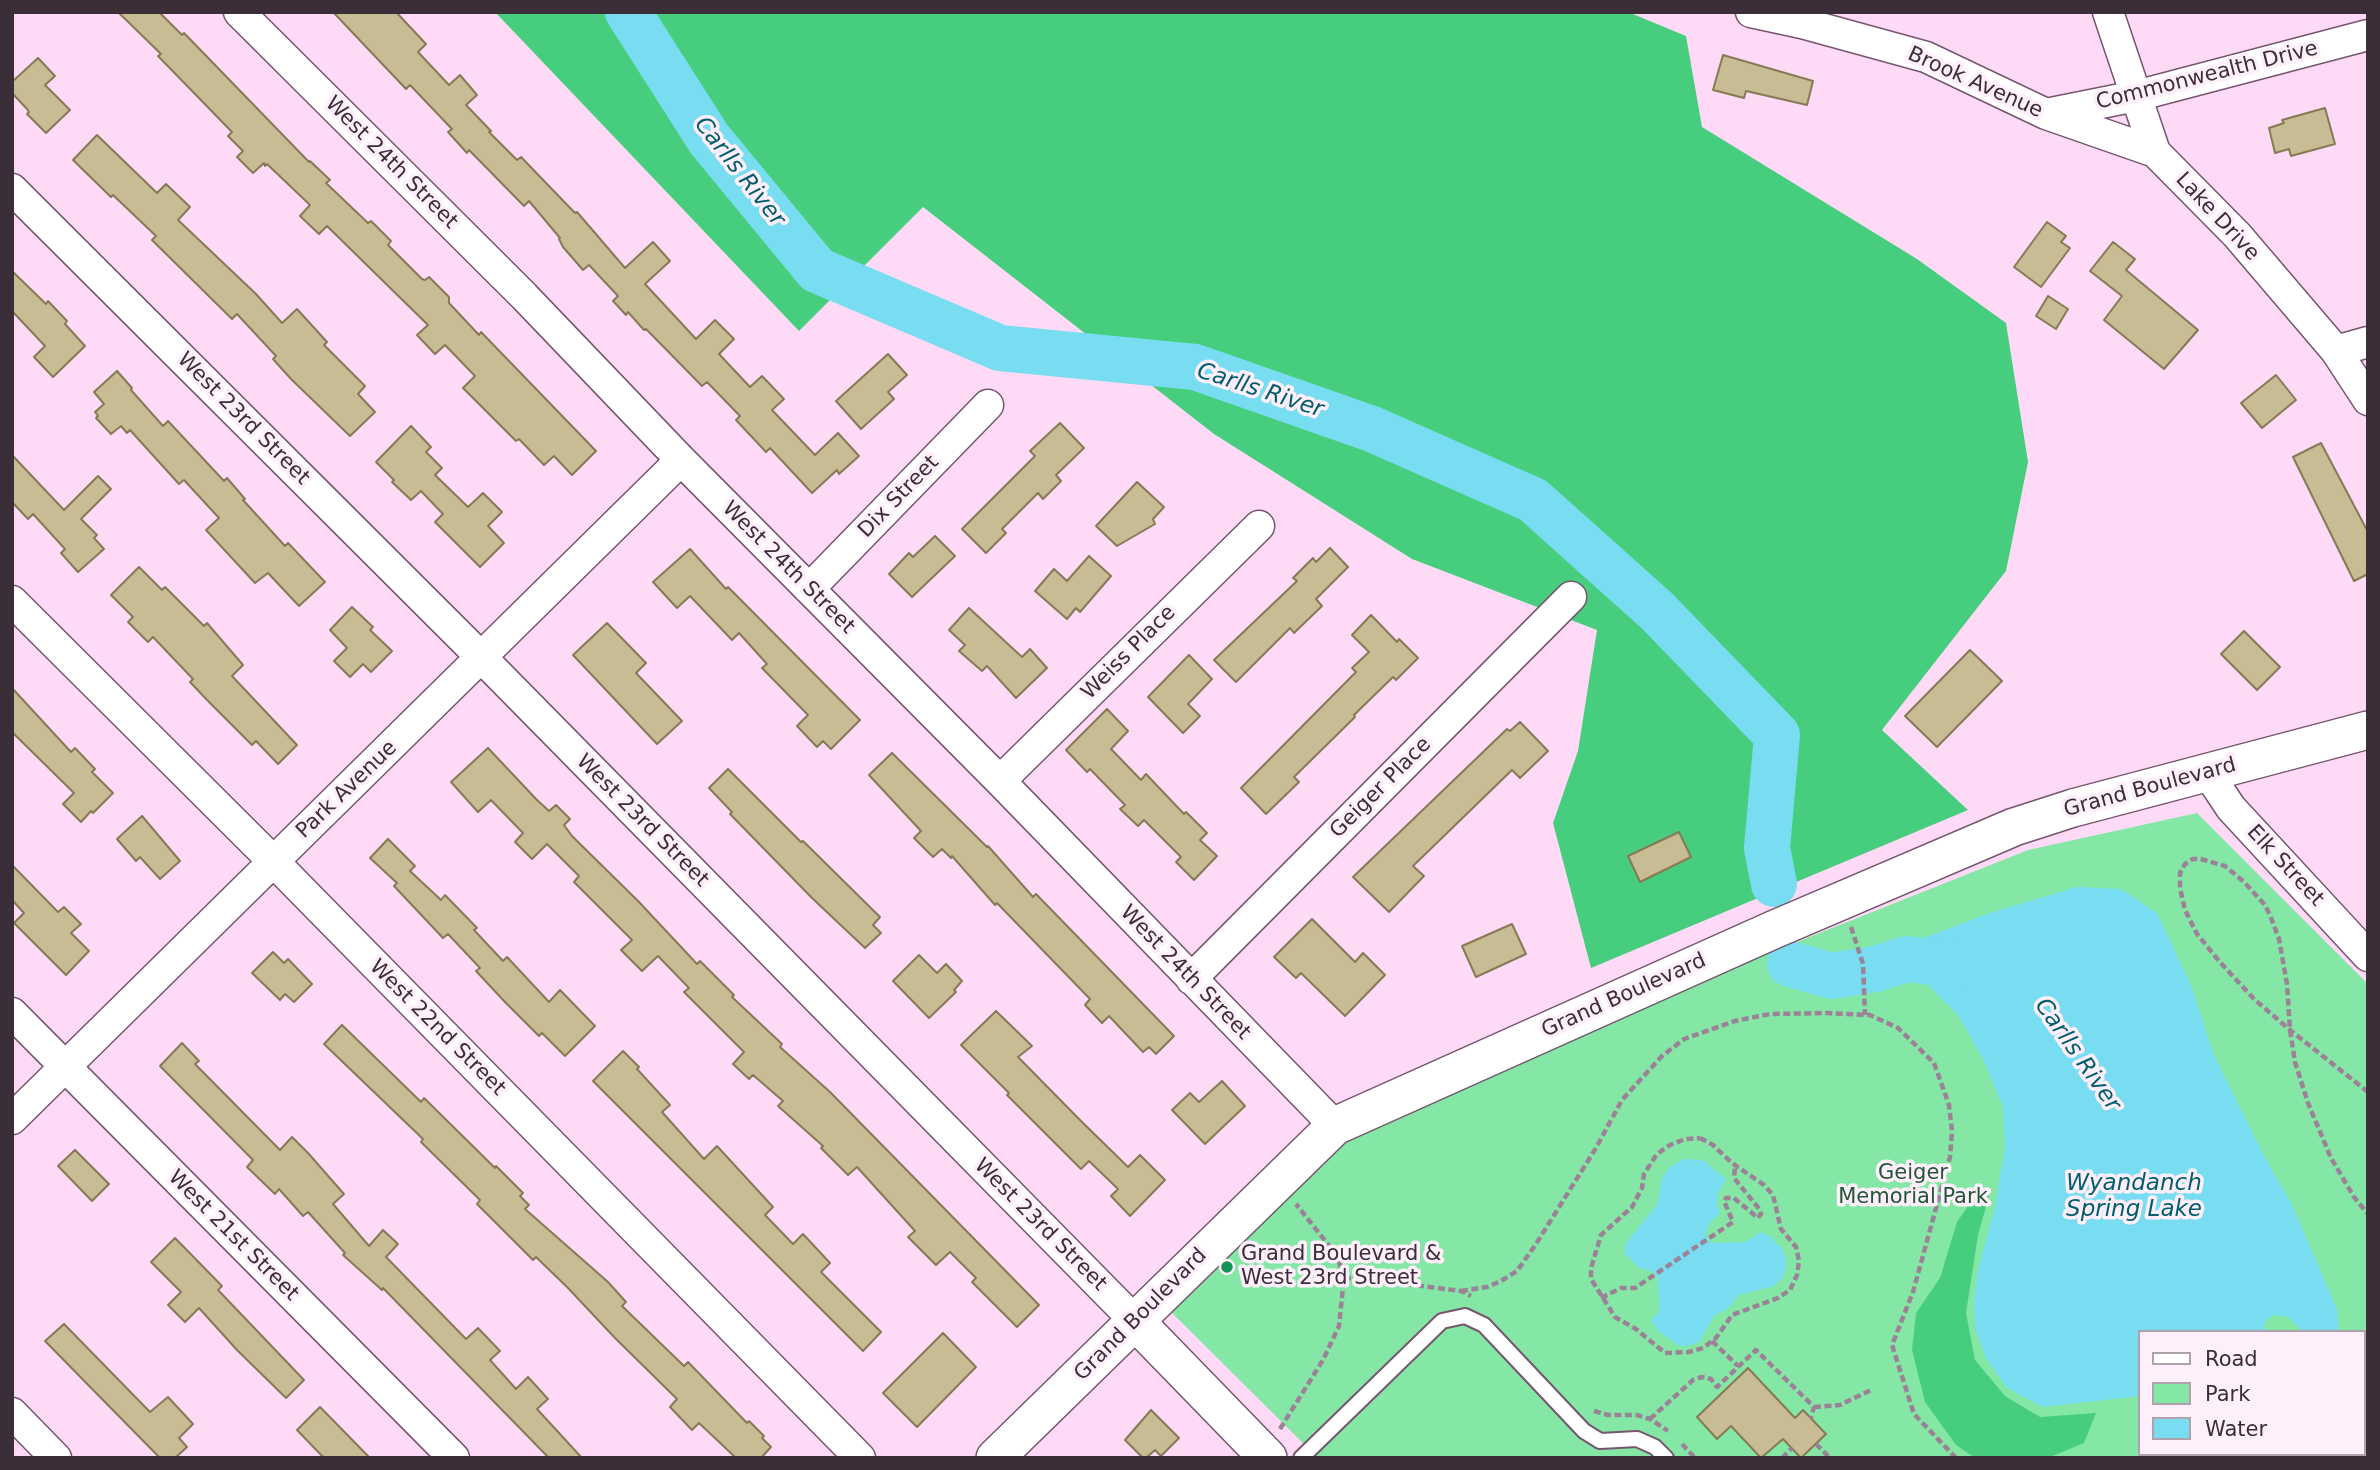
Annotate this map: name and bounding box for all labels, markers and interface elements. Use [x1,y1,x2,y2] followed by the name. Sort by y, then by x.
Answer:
[2094,36,2320,116] street label: Commonwealth Drive
[1904,42,2046,124] street label: Brook Avenue
[319,91,463,235] street label: West 24th Street
[688,112,790,232] water label: Carlls River
[2170,168,2264,266] street label: Lake Drive
[171,347,315,491] street label: West 23rd Street
[1193,358,1327,424] water label: Carlls River
[853,451,945,543] street label: Dix Street
[716,496,860,640] street label: West 24th Street
[1077,601,1181,705] street label: Weiss Place
[1325,732,1437,844] street label: Geiger Place
[291,736,403,844] street label: Park Avenue
[570,749,714,893] street label: West 23rd Street
[2061,753,2239,823] street label: Grand Boulevard
[2241,820,2329,912] street label: Elk Street
[1114,901,1256,1045] street label: West 24th Street
[1538,948,1710,1044] street label: Grand Boulevard
[364,955,510,1101] street label: West 22nd Street
[2028,993,2126,1117] water label: Carlls River
[968,1153,1112,1297] street label: West 23rd Street
[1838,1161,1988,1211] park label: Geiger Memorial Park
[162,1165,304,1307] street label: West 21st Street
[2066,1170,2202,1224] water label: Wyandanch Spring Lake
[1241,1242,1441,1292] place label: Grand Boulevard & West 23rd Street
[1069,1243,1213,1387] street label: Grand Boulevard
[1219,1259,1235,1275] marker: Grand Boulevard & West 23rd Street
[2138,1330,2366,1456] legend
[2205,1347,2258,1371] text: Road
[2205,1382,2250,1406] text: Park
[2205,1417,2267,1441] text: Water

